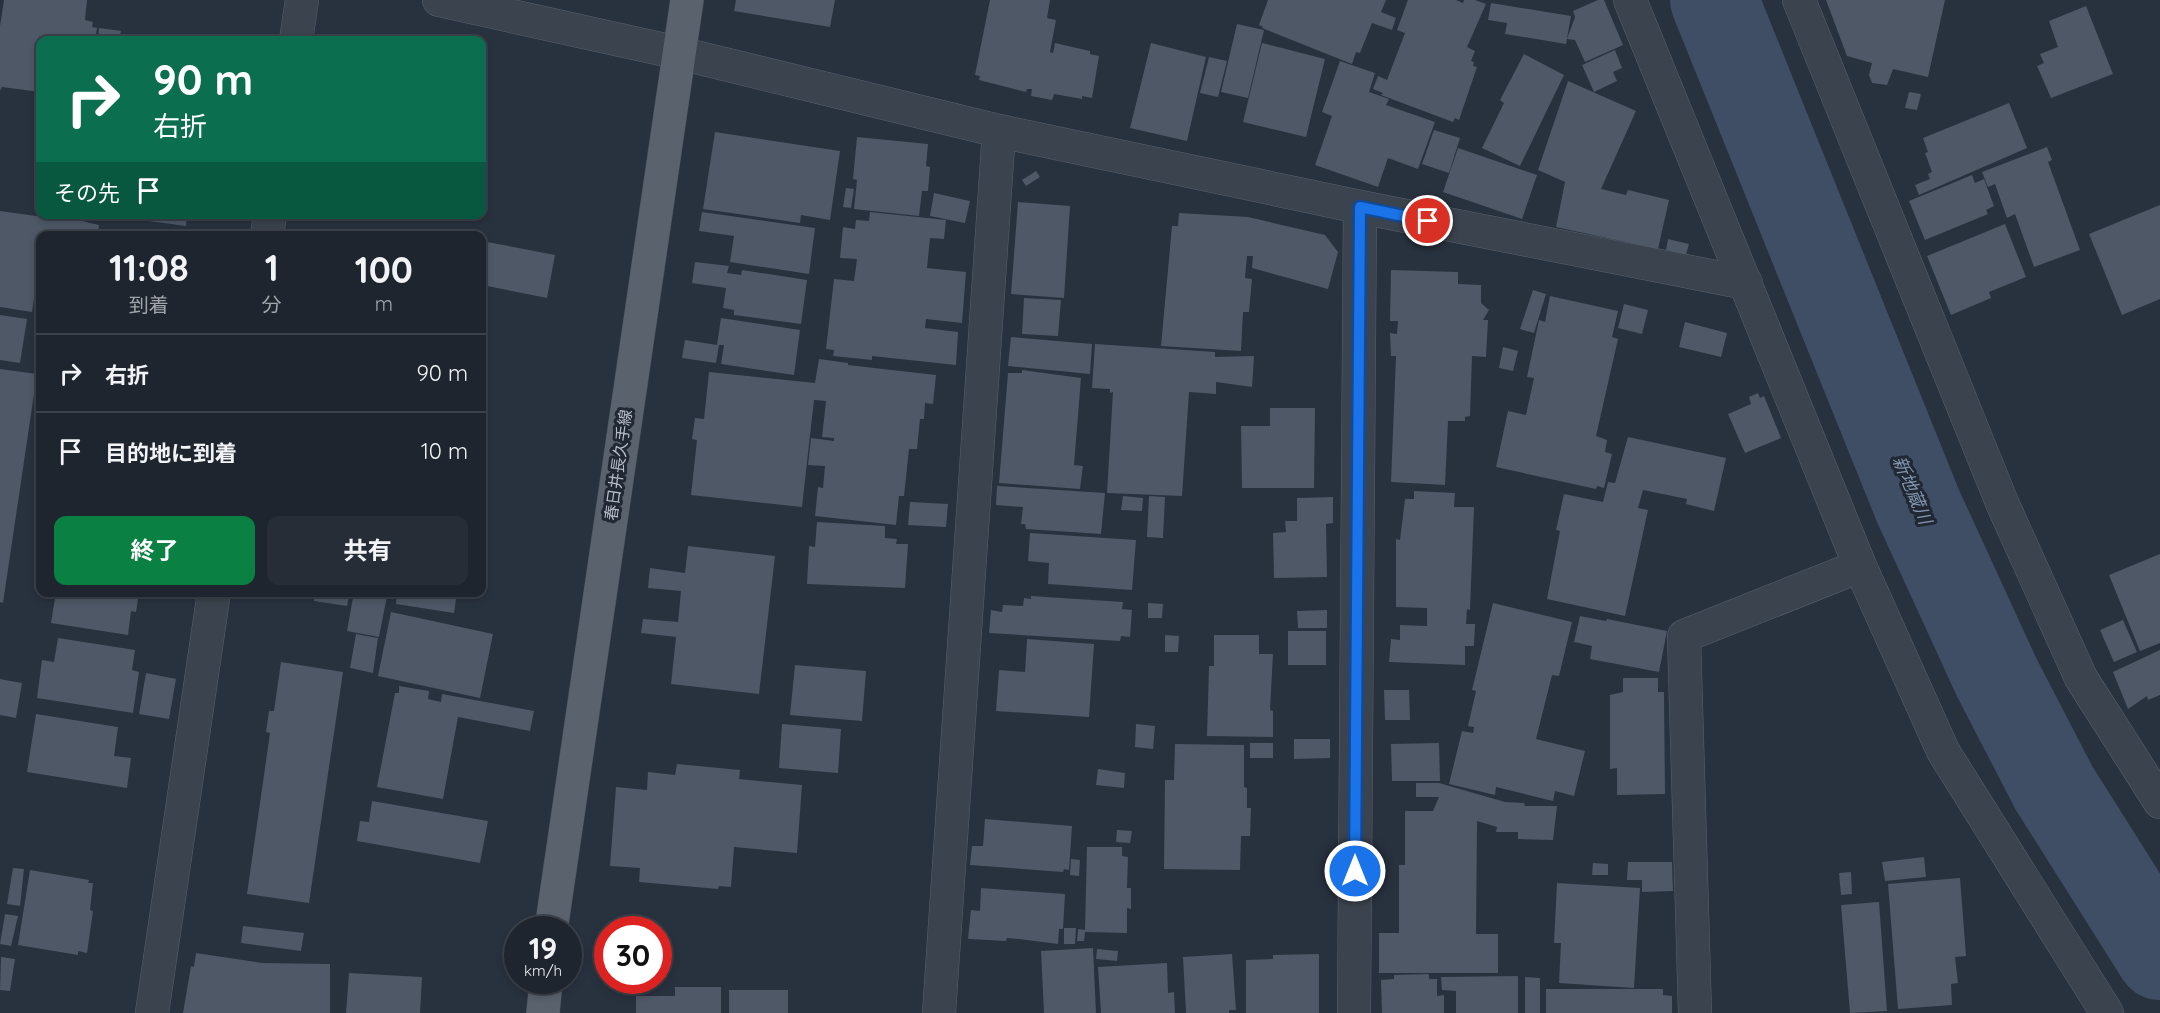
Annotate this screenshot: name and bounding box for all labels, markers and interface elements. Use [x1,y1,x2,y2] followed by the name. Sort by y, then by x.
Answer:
[153,53,253,106] text: 90 m
[54,60,132,138] icon: right
[153,109,207,143] text: 右折
[132,174,165,207] icon: arrive
[54,179,120,207] text: その先
[1402,195,1453,246] pin
[1411,204,1444,237] icon: arrive
[109,245,189,290] text: 11:08
[265,245,279,290] text: 1
[355,247,413,292] text: 100
[375,291,393,316] text: m
[129,292,169,317] text: 到着
[262,292,282,317] text: 分
[54,357,87,390] icon: right
[417,359,468,387] text: 90 m
[105,361,149,389] text: 右折
[600,408,636,522] street label: 春日井長久手線
[54,435,87,468] icon: arrive
[421,437,468,465] text: 10 m
[105,439,237,467] text: 目的地に到着
[1888,452,1938,529] water label: 新地蔵川
[54,516,255,585] button: 終了
[267,516,468,585] button: 共有
[1323,839,1387,903] position arrow
[594,916,672,994] speed limit sign: 30
[529,929,557,967] text: 19
[524,961,562,980] text: km/h

